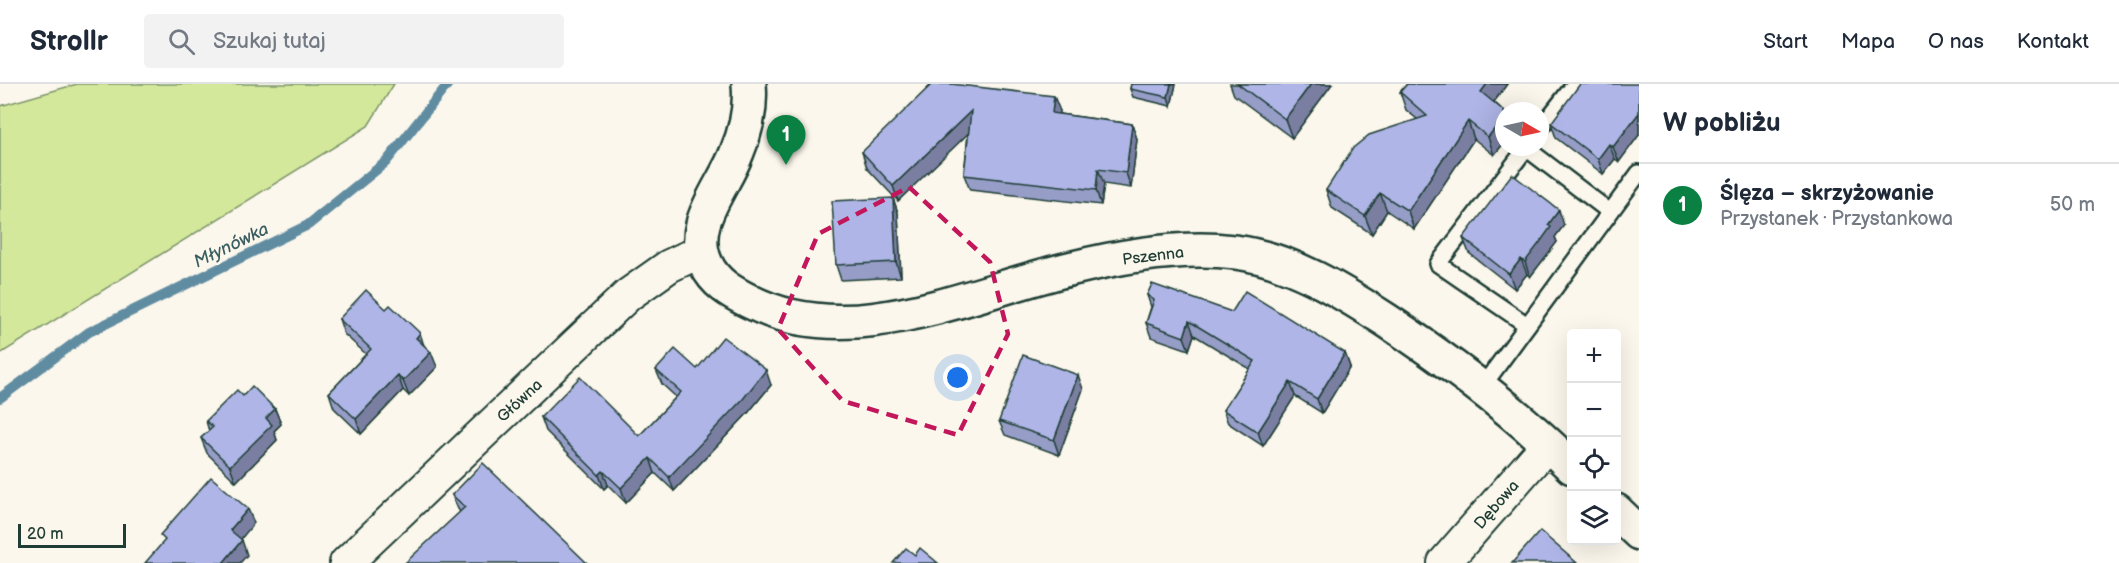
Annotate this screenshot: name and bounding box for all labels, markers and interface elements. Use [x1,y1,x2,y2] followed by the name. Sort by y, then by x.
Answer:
[144,14,564,68] search box
[30,25,108,58] text: Strollr
[165,25,198,58] icon: search
[213,28,326,55] text: Szukaj tutaj
[1763,29,1808,54] text: Start
[1841,29,1895,54] text: Mapa
[1928,29,1984,54] text: O nas
[2017,29,2089,54] text: Kontakt
[1495,102,1549,156] north arrow
[1663,108,1781,139] text: W pobliżu
[766,116,806,165] pin: 1
[1720,180,1934,207] text: Ślęza – skrzyżowanie
[1678,193,1687,217] text: 1
[2050,193,2095,217] text: 50 m
[1720,207,1953,231] text: Przystanek · Przystankowa
[190,218,272,273] water label: Młynówka
[1121,243,1185,270] street label: Pszenna
[1567,329,1621,545] map controls
[1567,329,1621,383] button: +
[943,363,972,392] your location
[494,375,547,427] street label: Główna
[1567,383,1621,437] button: −
[1567,437,1621,491] button: locate
[1471,477,1524,533] street label: Dębowa
[1567,491,1621,545] button: layers
[18,521,126,548] scale bar
[27,525,63,544] text: 20 m

